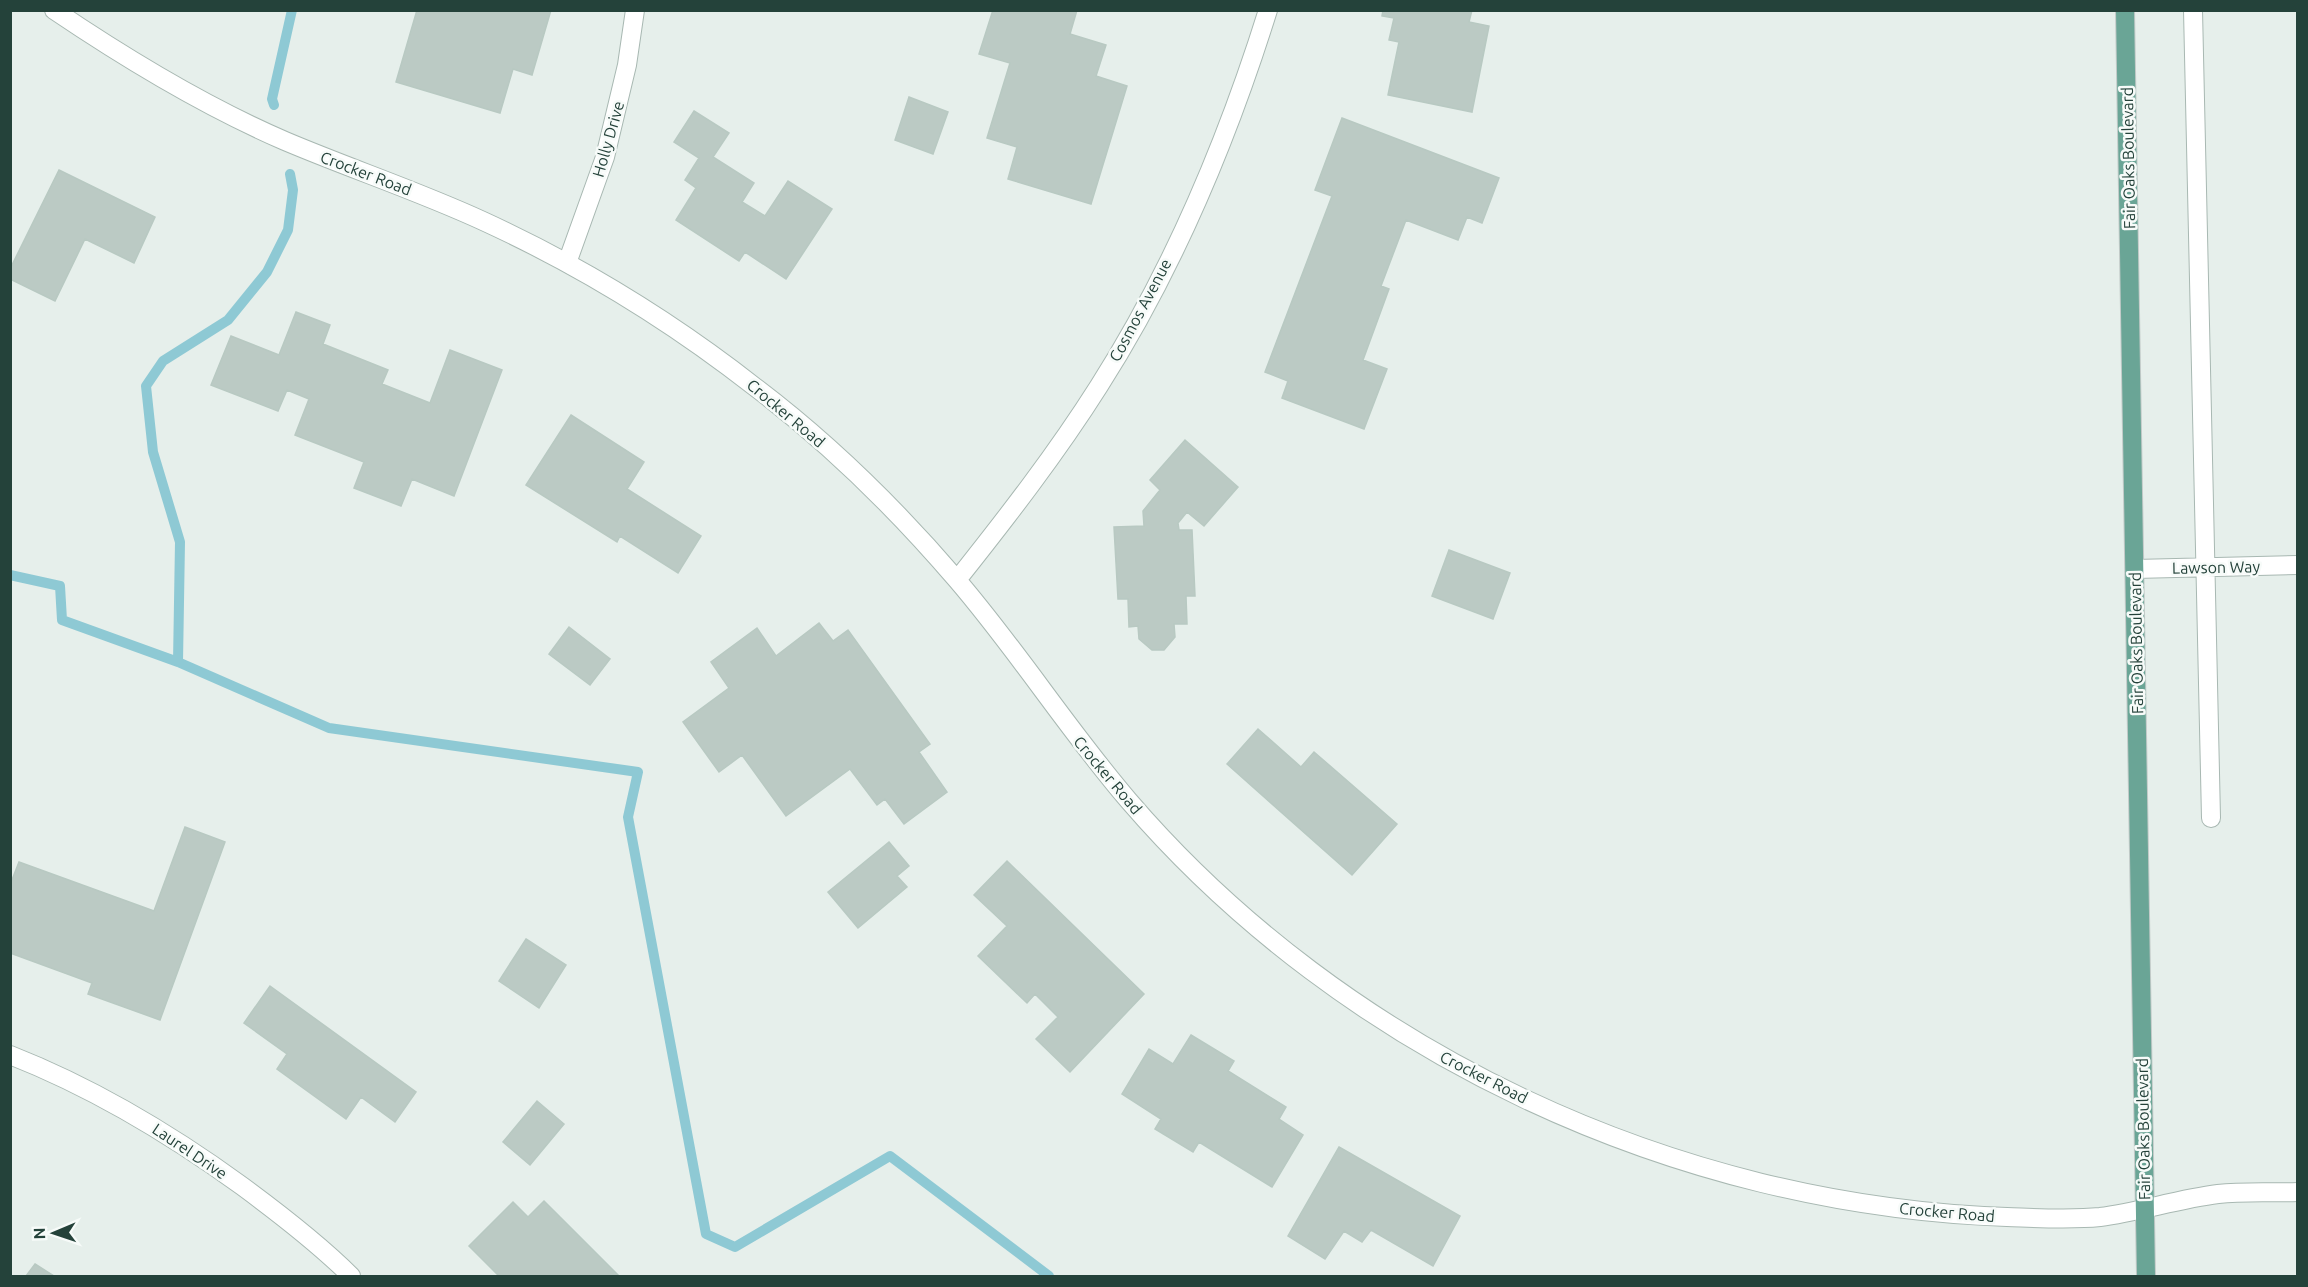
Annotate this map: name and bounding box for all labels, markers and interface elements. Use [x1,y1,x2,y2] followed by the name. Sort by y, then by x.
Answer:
[2118,87,2138,229] street label: Fair Oaks Boulevard
[589,99,627,179] street label: Holly Drive
[318,147,414,199] street label: Crocker Road
[1105,256,1175,364] street label: Cosmos Avenue
[743,375,829,451] street label: Crocker Road
[2172,557,2261,577] street label: Lawson Way
[2126,572,2146,714] street label: Fair Oaks Boulevard
[1070,732,1146,818] street label: Crocker Road
[1437,1047,1531,1107] street label: Crocker Road
[2133,1058,2153,1200] street label: Fair Oaks Boulevard
[149,1119,231,1183] street label: Laurel Drive
[1898,1199,1996,1225] street label: Crocker Road
[24,1203,84,1263] north arrow
[30,1227,48,1240] text: N

